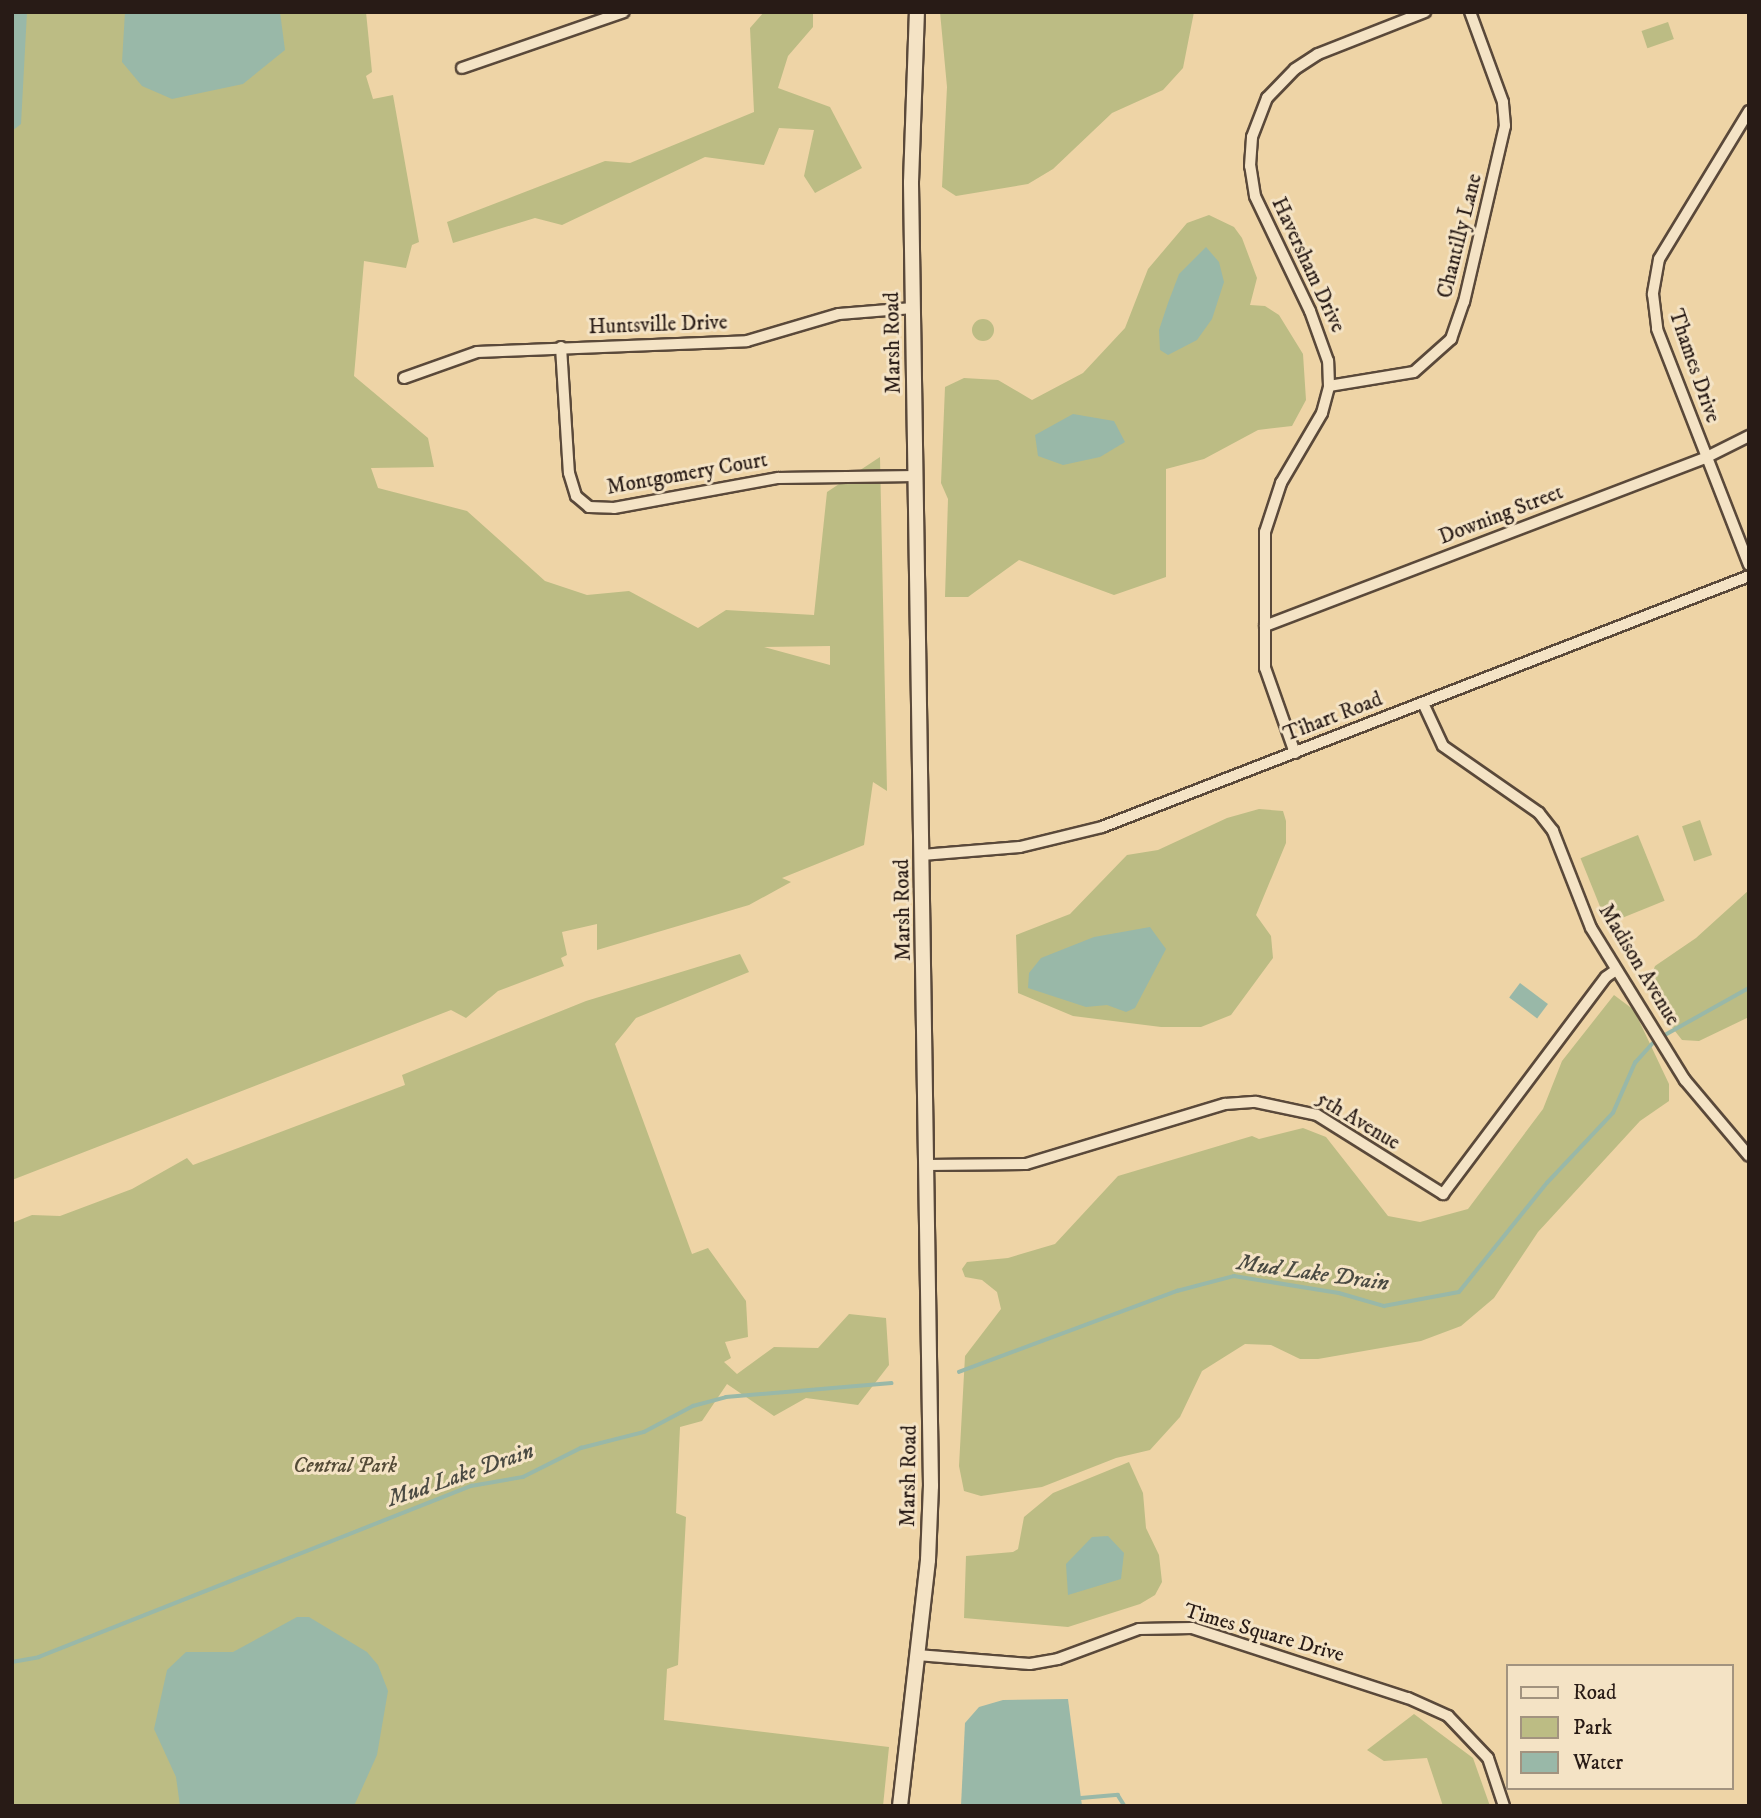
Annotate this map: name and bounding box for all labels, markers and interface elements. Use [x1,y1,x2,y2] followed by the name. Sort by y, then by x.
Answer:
[1432,171,1488,301] street label: Chantilly Lane
[1266,193,1350,337] street label: Haversham Drive
[880,292,906,394] street label: Marsh Road
[1663,306,1725,426] street label: Thames Drive
[588,310,728,340] street label: Huntsville Drive
[605,447,769,501] street label: Montgomery Court
[1435,480,1567,550] street label: Downing Street
[1280,687,1386,747] street label: Tihart Road
[890,859,916,961] street label: Marsh Road
[1593,900,1685,1030] street label: Madison Avenue
[1312,1086,1404,1156] street label: 5th Avenue
[1235,1250,1391,1298] water label: Mud Lake Drain
[896,1425,922,1527] street label: Marsh Road
[384,1438,538,1514] water label: Mud Lake Drain
[293,1453,397,1479] park label: Central Park
[1181,1598,1347,1668] street label: Times Square Drive
[1506,1664,1733,1790] legend
[1573,1680,1617,1706] text: Road
[1573,1715,1612,1741] text: Park
[1573,1750,1623,1776] text: Water

